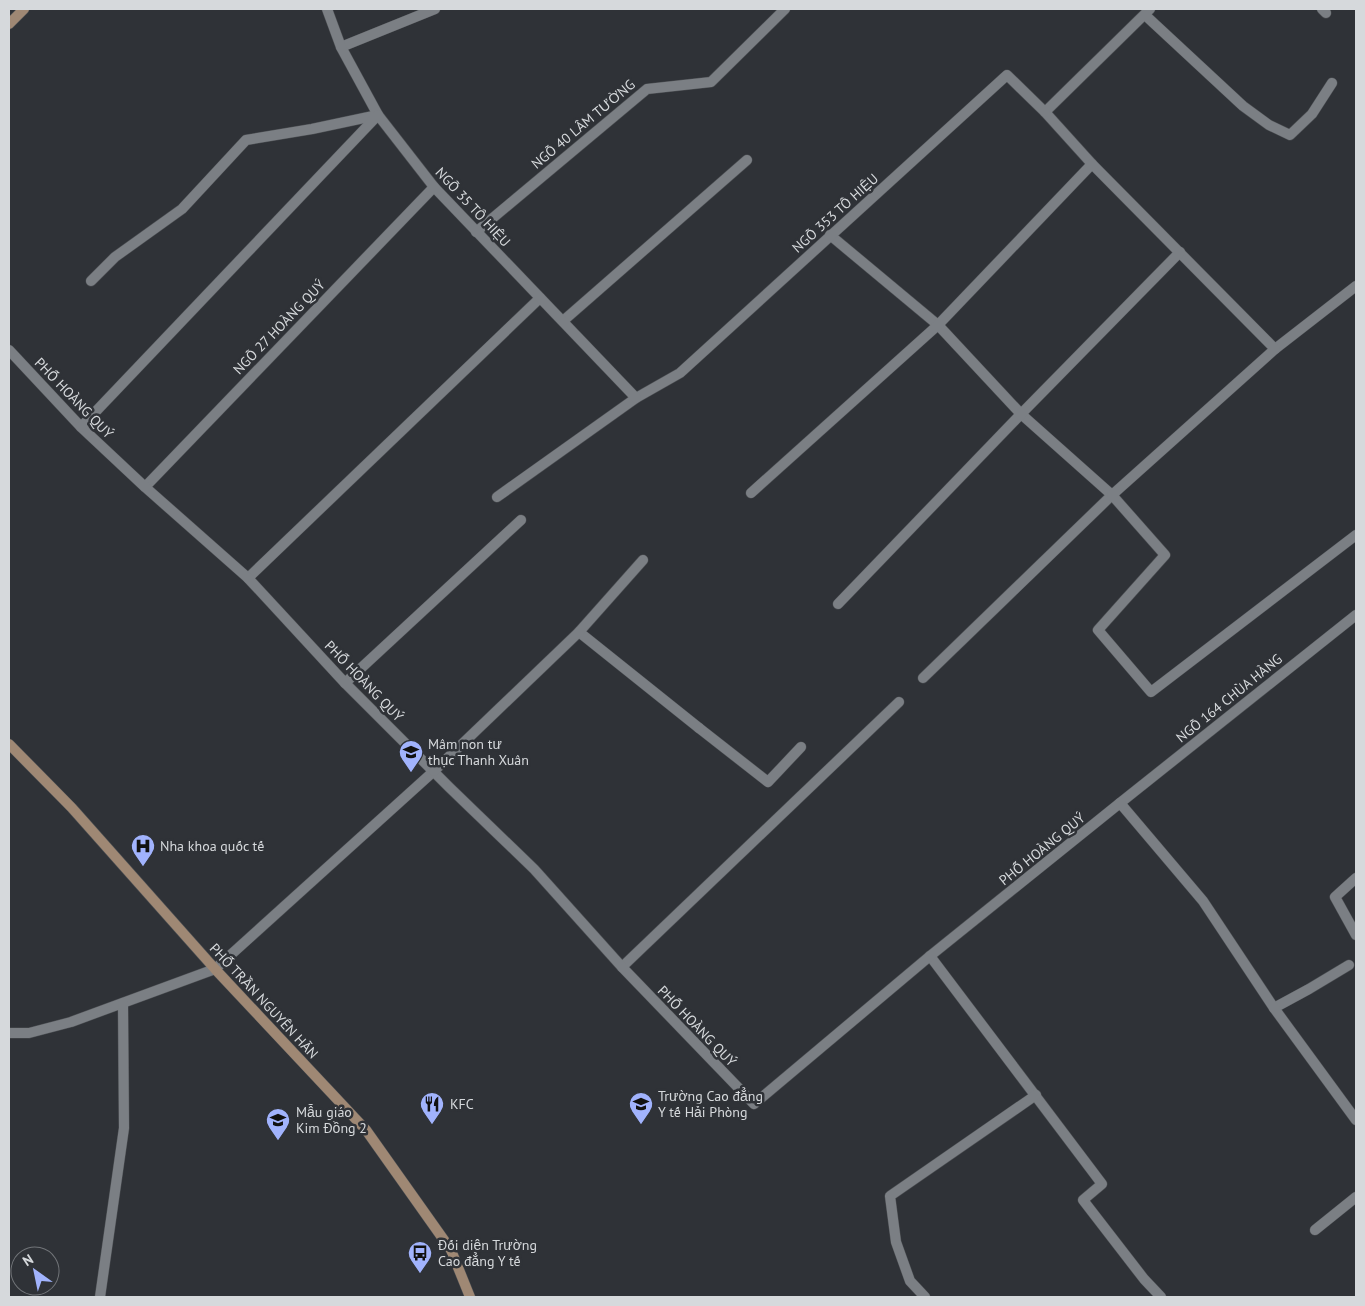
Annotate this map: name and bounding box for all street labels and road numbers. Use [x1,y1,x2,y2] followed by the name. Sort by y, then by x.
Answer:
[527,75,639,173] street label: NGÕ 40 LÂM TƯỜNG
[432,163,514,251] street label: NGÕ 35 TÔ HIỆU
[788,170,882,256] street label: NGÕ 353 TÔ HIỆU
[229,276,329,378] street label: NGÕ 27 HOÀNG QUÝ
[31,354,117,442] street label: PHỐ HOÀNG QUÝ
[321,637,407,725] street label: PHỐ HOÀNG QUÝ
[1172,650,1286,746] street label: NGÕ 164 CHÙA HÀNG
[995,809,1089,889] street label: PHỐ HOÀNG QUÝ
[206,940,322,1062] street label: PHỐ TRẦN NGUYÊN HÃN
[654,982,740,1070] street label: PHỐ HOÀNG QUÝ

